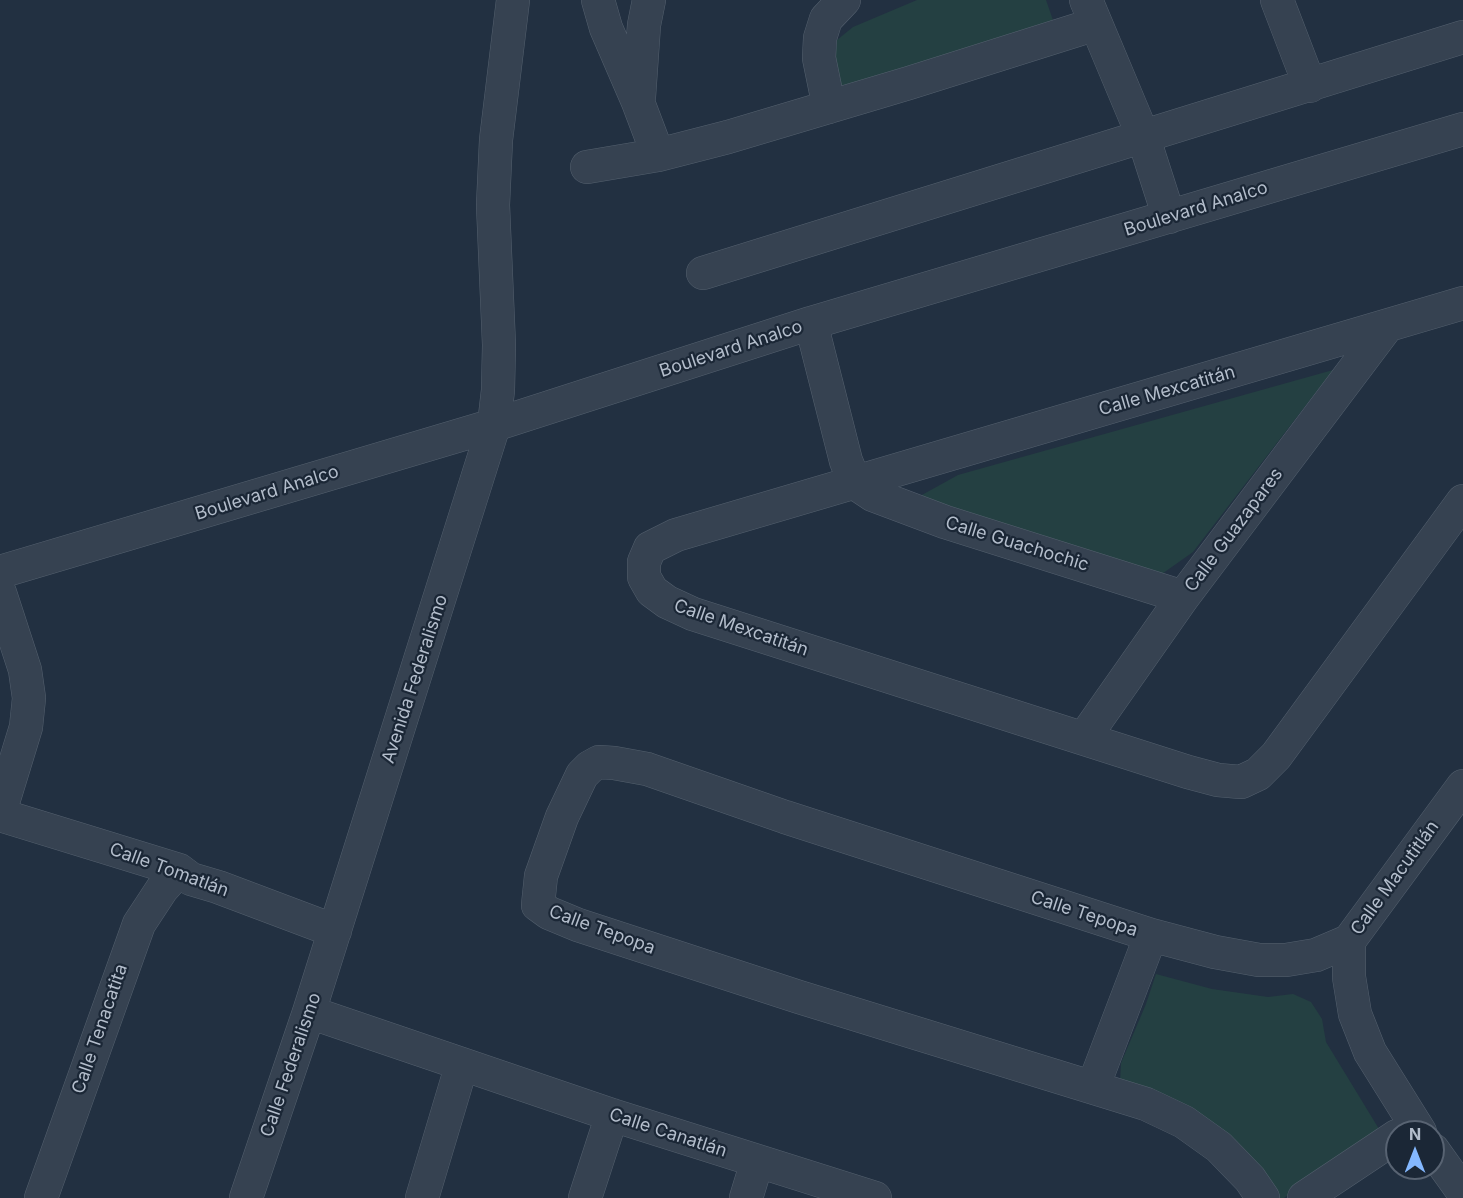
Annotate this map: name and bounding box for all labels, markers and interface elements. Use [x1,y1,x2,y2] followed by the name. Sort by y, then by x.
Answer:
[1122,177,1270,241] street label: Boulevard Analco
[657,316,805,382] street label: Boulevard Analco
[1096,361,1238,421] street label: Calle Mexcatitán
[193,461,341,525] street label: Boulevard Analco
[1180,464,1288,596] street label: Calle Guazapares
[943,512,1091,576] street label: Calle Guachochic
[377,592,453,766] street label: Avenida Federalismo
[671,595,811,661] street label: Calle Mexcatitán
[1346,817,1444,939] street label: Calle Macutitlán
[106,838,232,902] street label: Calle Tomatlán
[1028,887,1140,941] street label: Calle Tepopa
[546,901,658,959] street label: Calle Tepopa
[68,961,132,1097] street label: Calle Tenacatita
[256,990,326,1140] street label: Calle Federalismo
[606,1104,730,1162] street label: Calle Canatlán
[1385,1120,1445,1180] north arrow
[1409,1124,1421,1144] text: N

